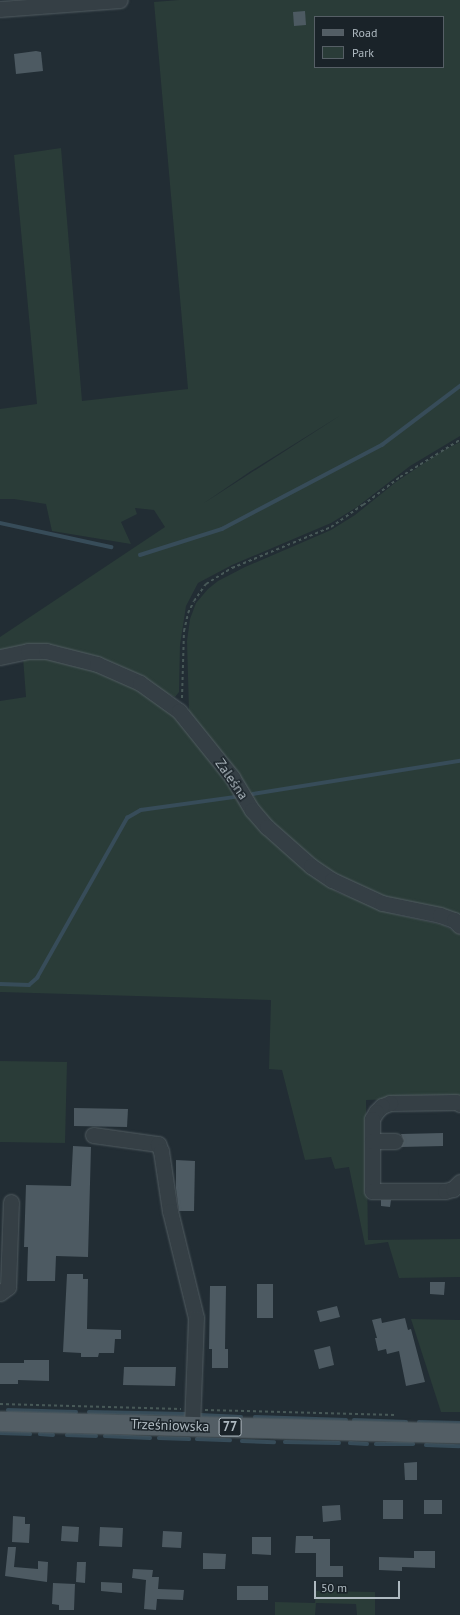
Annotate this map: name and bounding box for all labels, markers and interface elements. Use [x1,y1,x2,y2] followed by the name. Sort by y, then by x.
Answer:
[314,16,444,68] legend
[352,25,377,40] text: Road
[352,45,374,60] text: Park
[212,755,252,803] street label: Zaleśna
[130,1415,210,1435] street label: Trześniowska
[218,1416,242,1438] road number: 77
[316,1573,402,1599] scale bar
[321,1580,347,1595] text: 50 m

